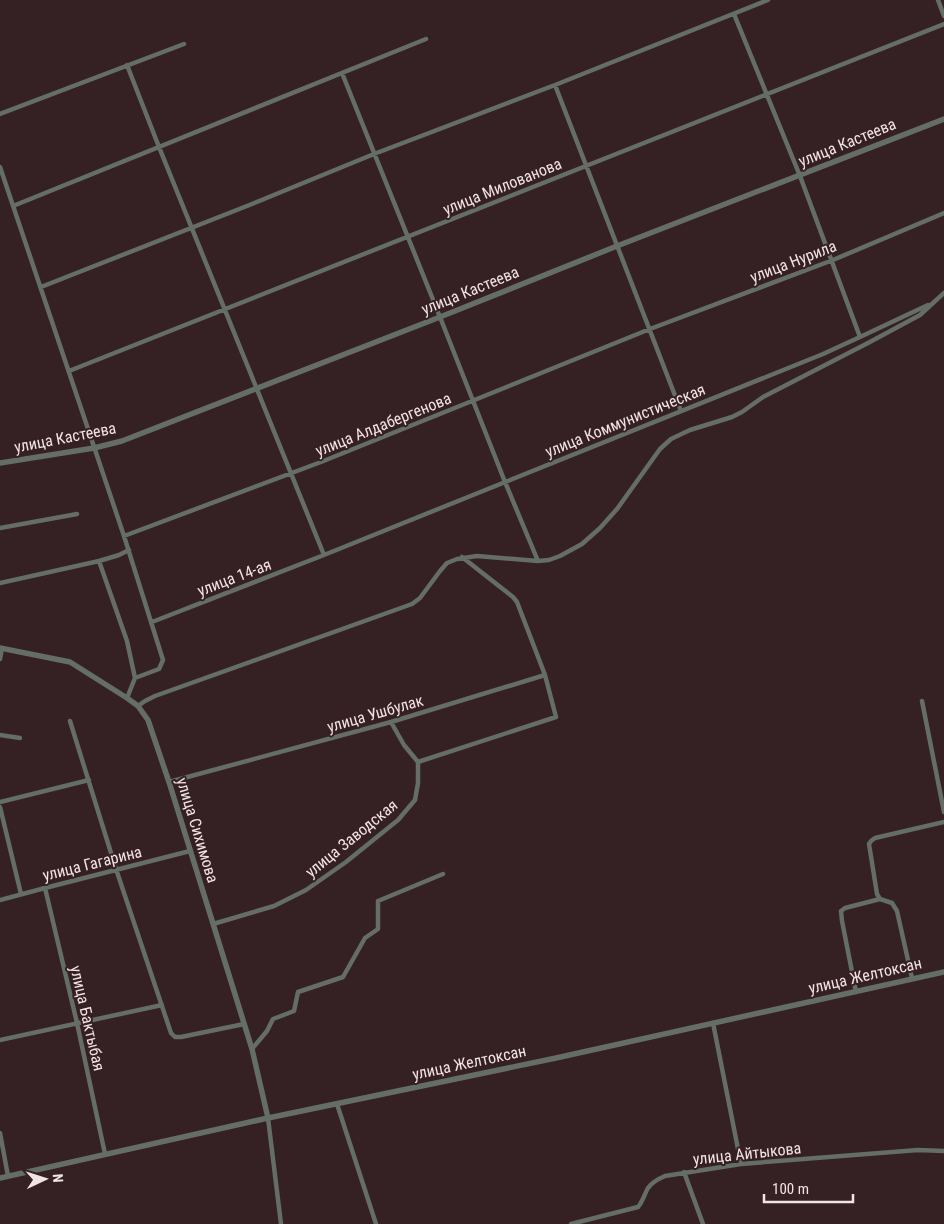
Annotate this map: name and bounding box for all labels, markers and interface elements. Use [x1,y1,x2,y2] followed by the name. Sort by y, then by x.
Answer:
[796,114,899,171] street label: улица Кастеева
[440,154,564,219] street label: улица Милованова
[747,236,839,287] street label: улица Нурила
[419,262,522,319] street label: улица Кастеева
[542,380,708,461] street label: улица Коммунистическая
[313,389,454,460] street label: улица Алдабергенова
[13,418,118,457] street label: улица Кастеева
[195,555,274,600] street label: улица 14-ая
[325,691,426,736] street label: улица Ушбулак
[173,775,223,885] street label: улица Сихимова
[301,795,401,881] street label: улица Заводская
[41,842,144,885] street label: улица Гагарина
[807,953,924,998] street label: улица Желтоксан
[66,964,109,1073] street label: улица Бактыбая
[411,1041,528,1084] street label: улица Желтоксан
[692,1138,802,1169] street label: улица Айтыкова
[20,1154,70,1204] north arrow
[764,1172,853,1204] scale bar
[50,1173,66,1183] text: N
[772,1180,809,1198] text: 100 m

